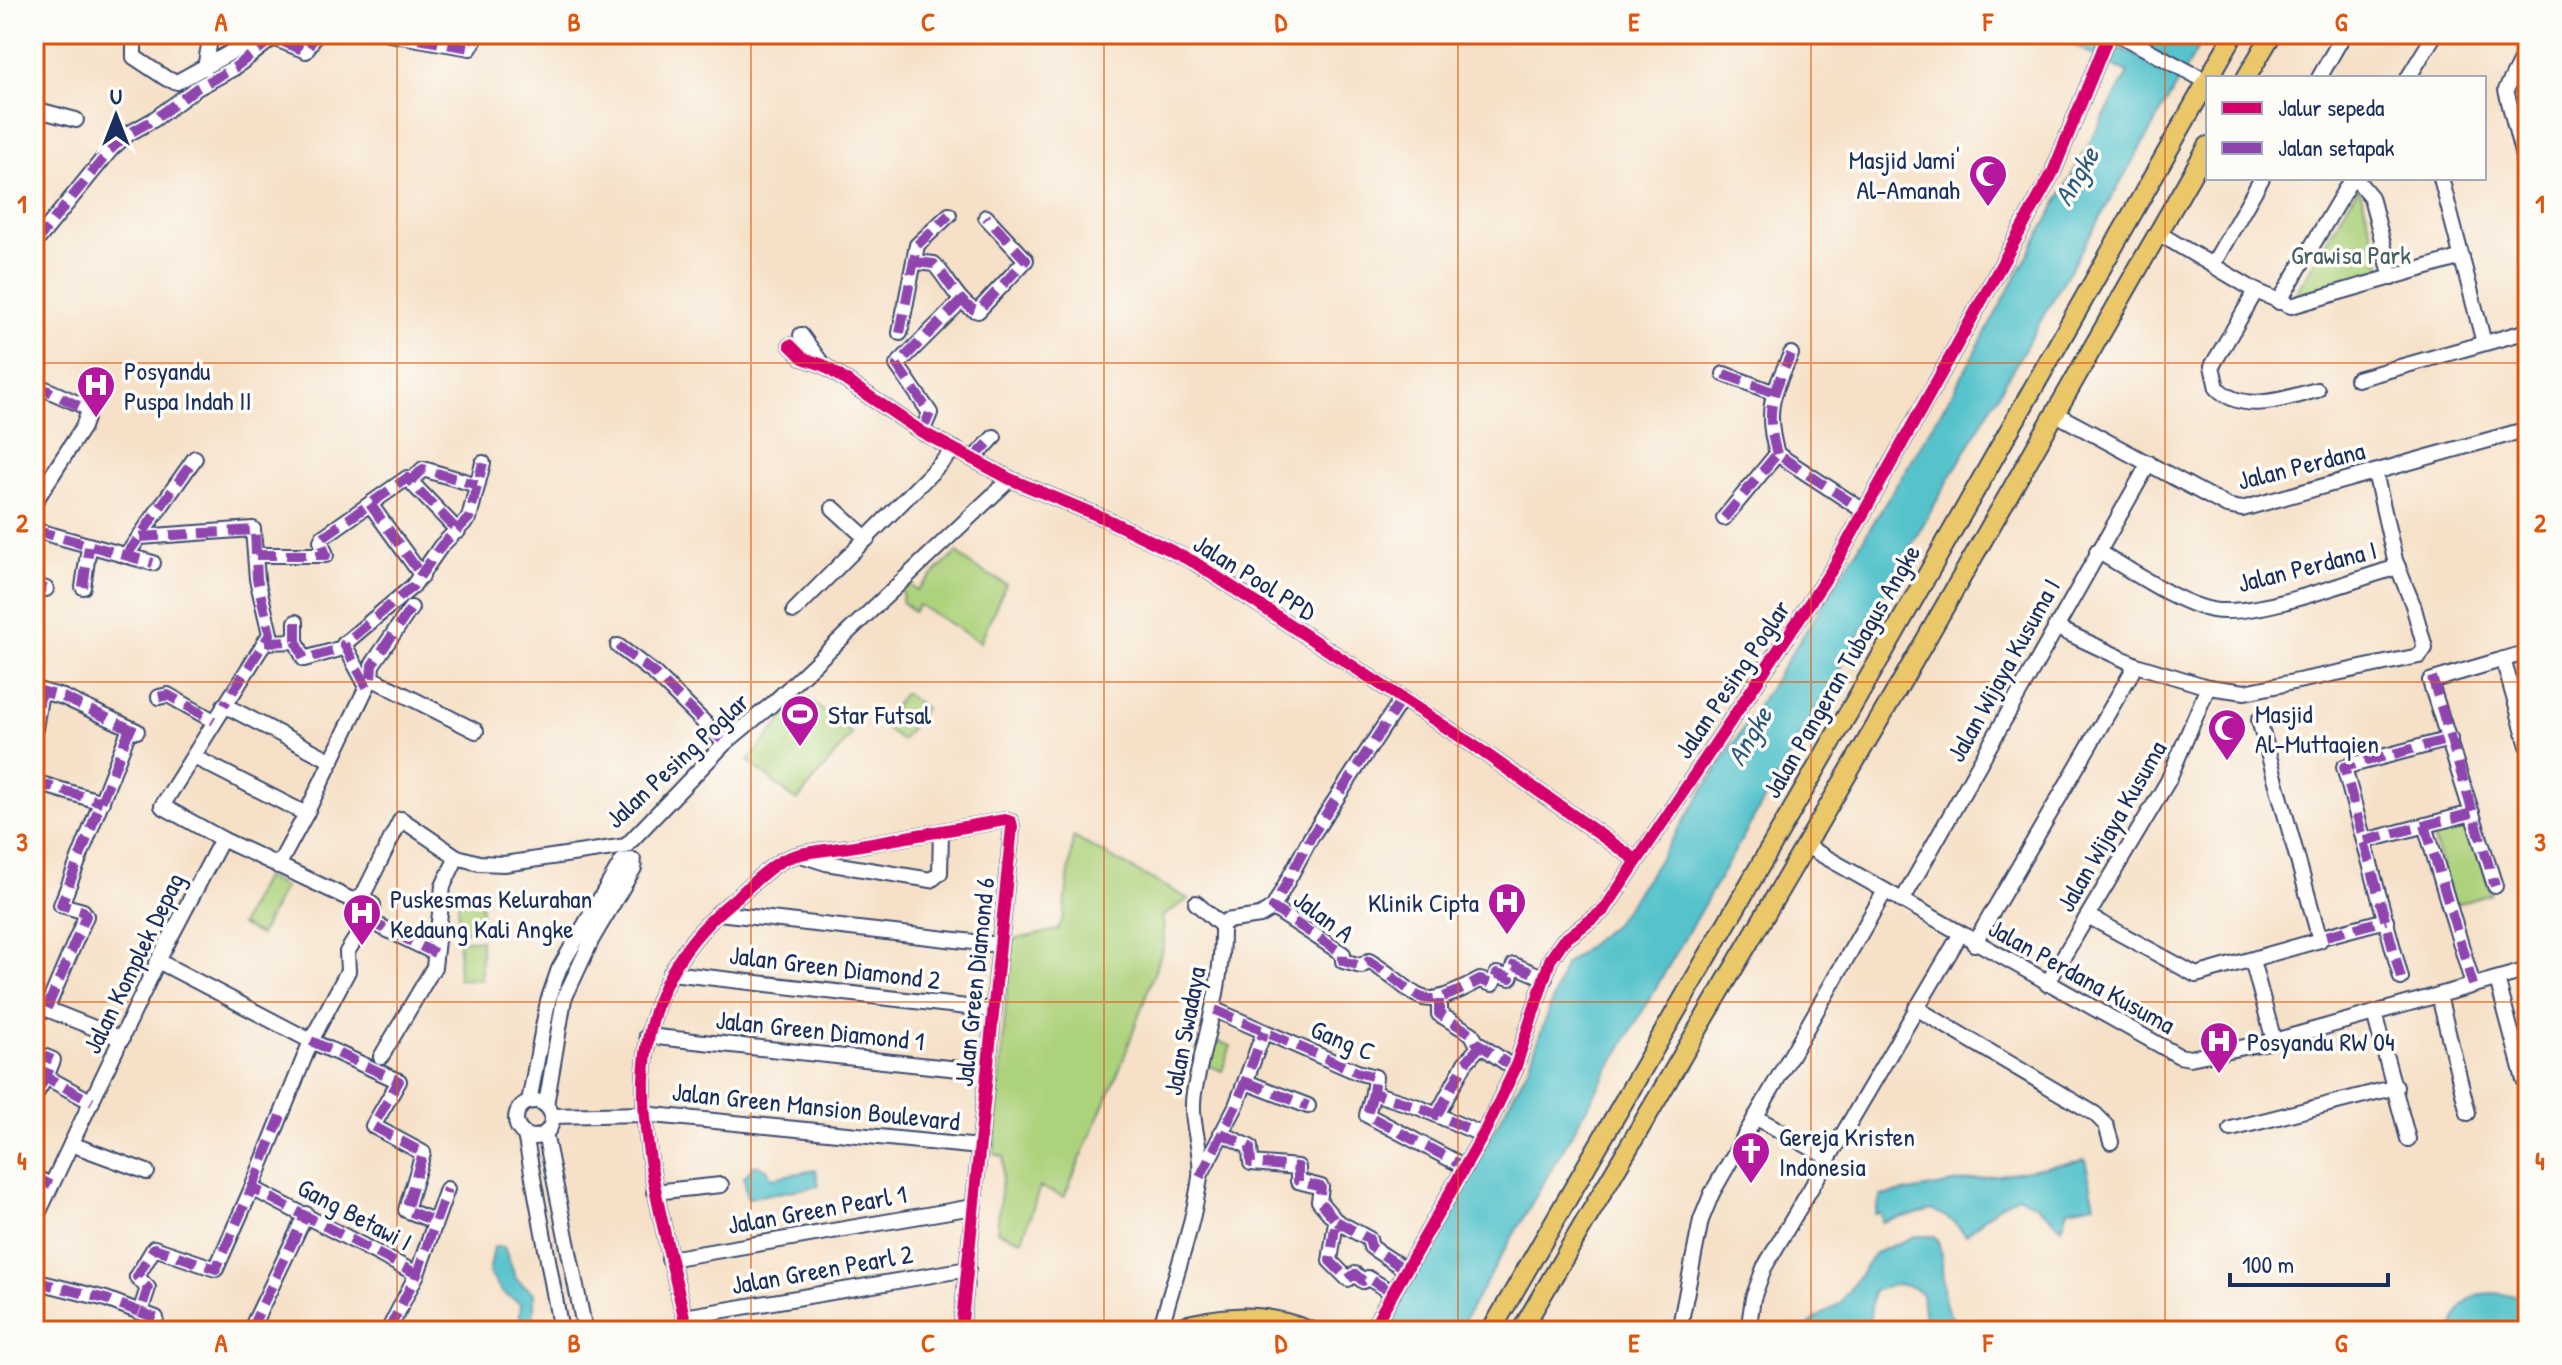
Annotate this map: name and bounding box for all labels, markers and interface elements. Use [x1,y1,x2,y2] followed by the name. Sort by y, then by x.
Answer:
[215,4,228,39] text: A
[567,4,581,39] text: B
[921,4,935,39] text: C
[1275,4,1288,39] text: D
[1628,4,1640,39] text: E
[1982,4,1994,39] text: F
[2335,4,2348,39] text: G
[76,76,156,156] north arrow
[2206,76,2486,180] legend
[110,81,122,111] text: U
[2278,91,2384,123] text: Jalur sepeda
[2278,131,2395,163] text: Jalan setapak
[2044,138,2109,212] water label: Angke
[1849,142,1960,207] place label: Masjid Jami' Al-Amanah
[1967,153,2009,208] mosque icon: Masjid Jami' Al-Amanah
[17,186,27,221] text: 1
[2535,186,2545,221] text: 1
[2291,237,2411,272] park label: Grawisa Park
[124,353,252,418] place label: Posyandu Puspa Indah II
[75,364,117,419] hospital icon: Posyandu Puspa Indah II
[2234,432,2368,498] street label: Jalan Perdana
[16,505,29,540] text: 2
[2534,505,2547,540] text: 2
[1187,525,1323,629] street label: Jalan Pool PPD
[2234,532,2380,600] street label: Jalan Perdana I
[1754,538,1928,804] street label: Jalan Pangeran Tubagus Angke
[1938,572,2068,768] street label: Jalan Wijaya Kusuma I
[1666,593,1798,765] street label: Jalan Pesing Poglar
[598,684,756,836] street label: Jalan Pesing Poglar
[779,693,821,748] sports icon: Star Futsal
[2255,696,2379,761] place label: Masjid Al-Muttaqien
[828,697,931,732] place label: Star Futsal
[1717,698,1782,772] water label: Angke
[2206,707,2248,762] mosque icon: Masjid Al-Muttaqien
[2048,734,2174,918] street label: Jalan Wijaya Kusuma
[16,824,28,859] text: 3
[2534,824,2546,859] text: 3
[74,867,192,1059] street label: Jalan Komplek Depag
[946,876,1002,1088] street label: Jalan Green Diamond 6
[390,881,592,946] place label: Puskesmas Kelurahan Kedaung Kali Angke
[1486,881,1528,936] hospital icon: Klinik Cipta
[1287,882,1362,950] street label: Jalan A
[1368,885,1479,920] place label: Klinik Cipta
[341,892,383,947] hospital icon: Puskesmas Kelurahan Kedaung Kali Angke
[1983,910,2181,1042] street label: Jalan Perdana Kusuma
[728,937,942,997] street label: Jalan Green Diamond 2
[1154,964,1214,1098] street label: Jalan Swadaya
[714,1002,926,1058] street label: Jalan Green Diamond 1
[1306,1011,1380,1069] street label: Gang C
[2198,1020,2240,1075] hospital icon: Posyandu RW 04
[2247,1024,2395,1059] place label: Posyandu RW 04
[670,1073,962,1139] street label: Jalan Green Mansion Boulevard
[1779,1119,1915,1184] place label: Gereja Kristen Indonesia
[1730,1130,1772,1185] church icon: Gereja Kristen Indonesia
[17,1143,27,1178] text: 4
[2535,1143,2545,1178] text: 4
[292,1169,418,1259] street label: Gang Betawi I
[725,1176,909,1242] street label: Jalan Green Pearl 1
[729,1236,915,1302] street label: Jalan Green Pearl 2
[2230,1237,2388,1287] scale bar
[2242,1248,2294,1280] text: 100 m
[215,1325,228,1360] text: A
[567,1325,581,1360] text: B
[921,1325,935,1360] text: C
[1275,1325,1288,1360] text: D
[1628,1325,1640,1360] text: E
[1982,1325,1994,1360] text: F
[2335,1325,2348,1360] text: G

